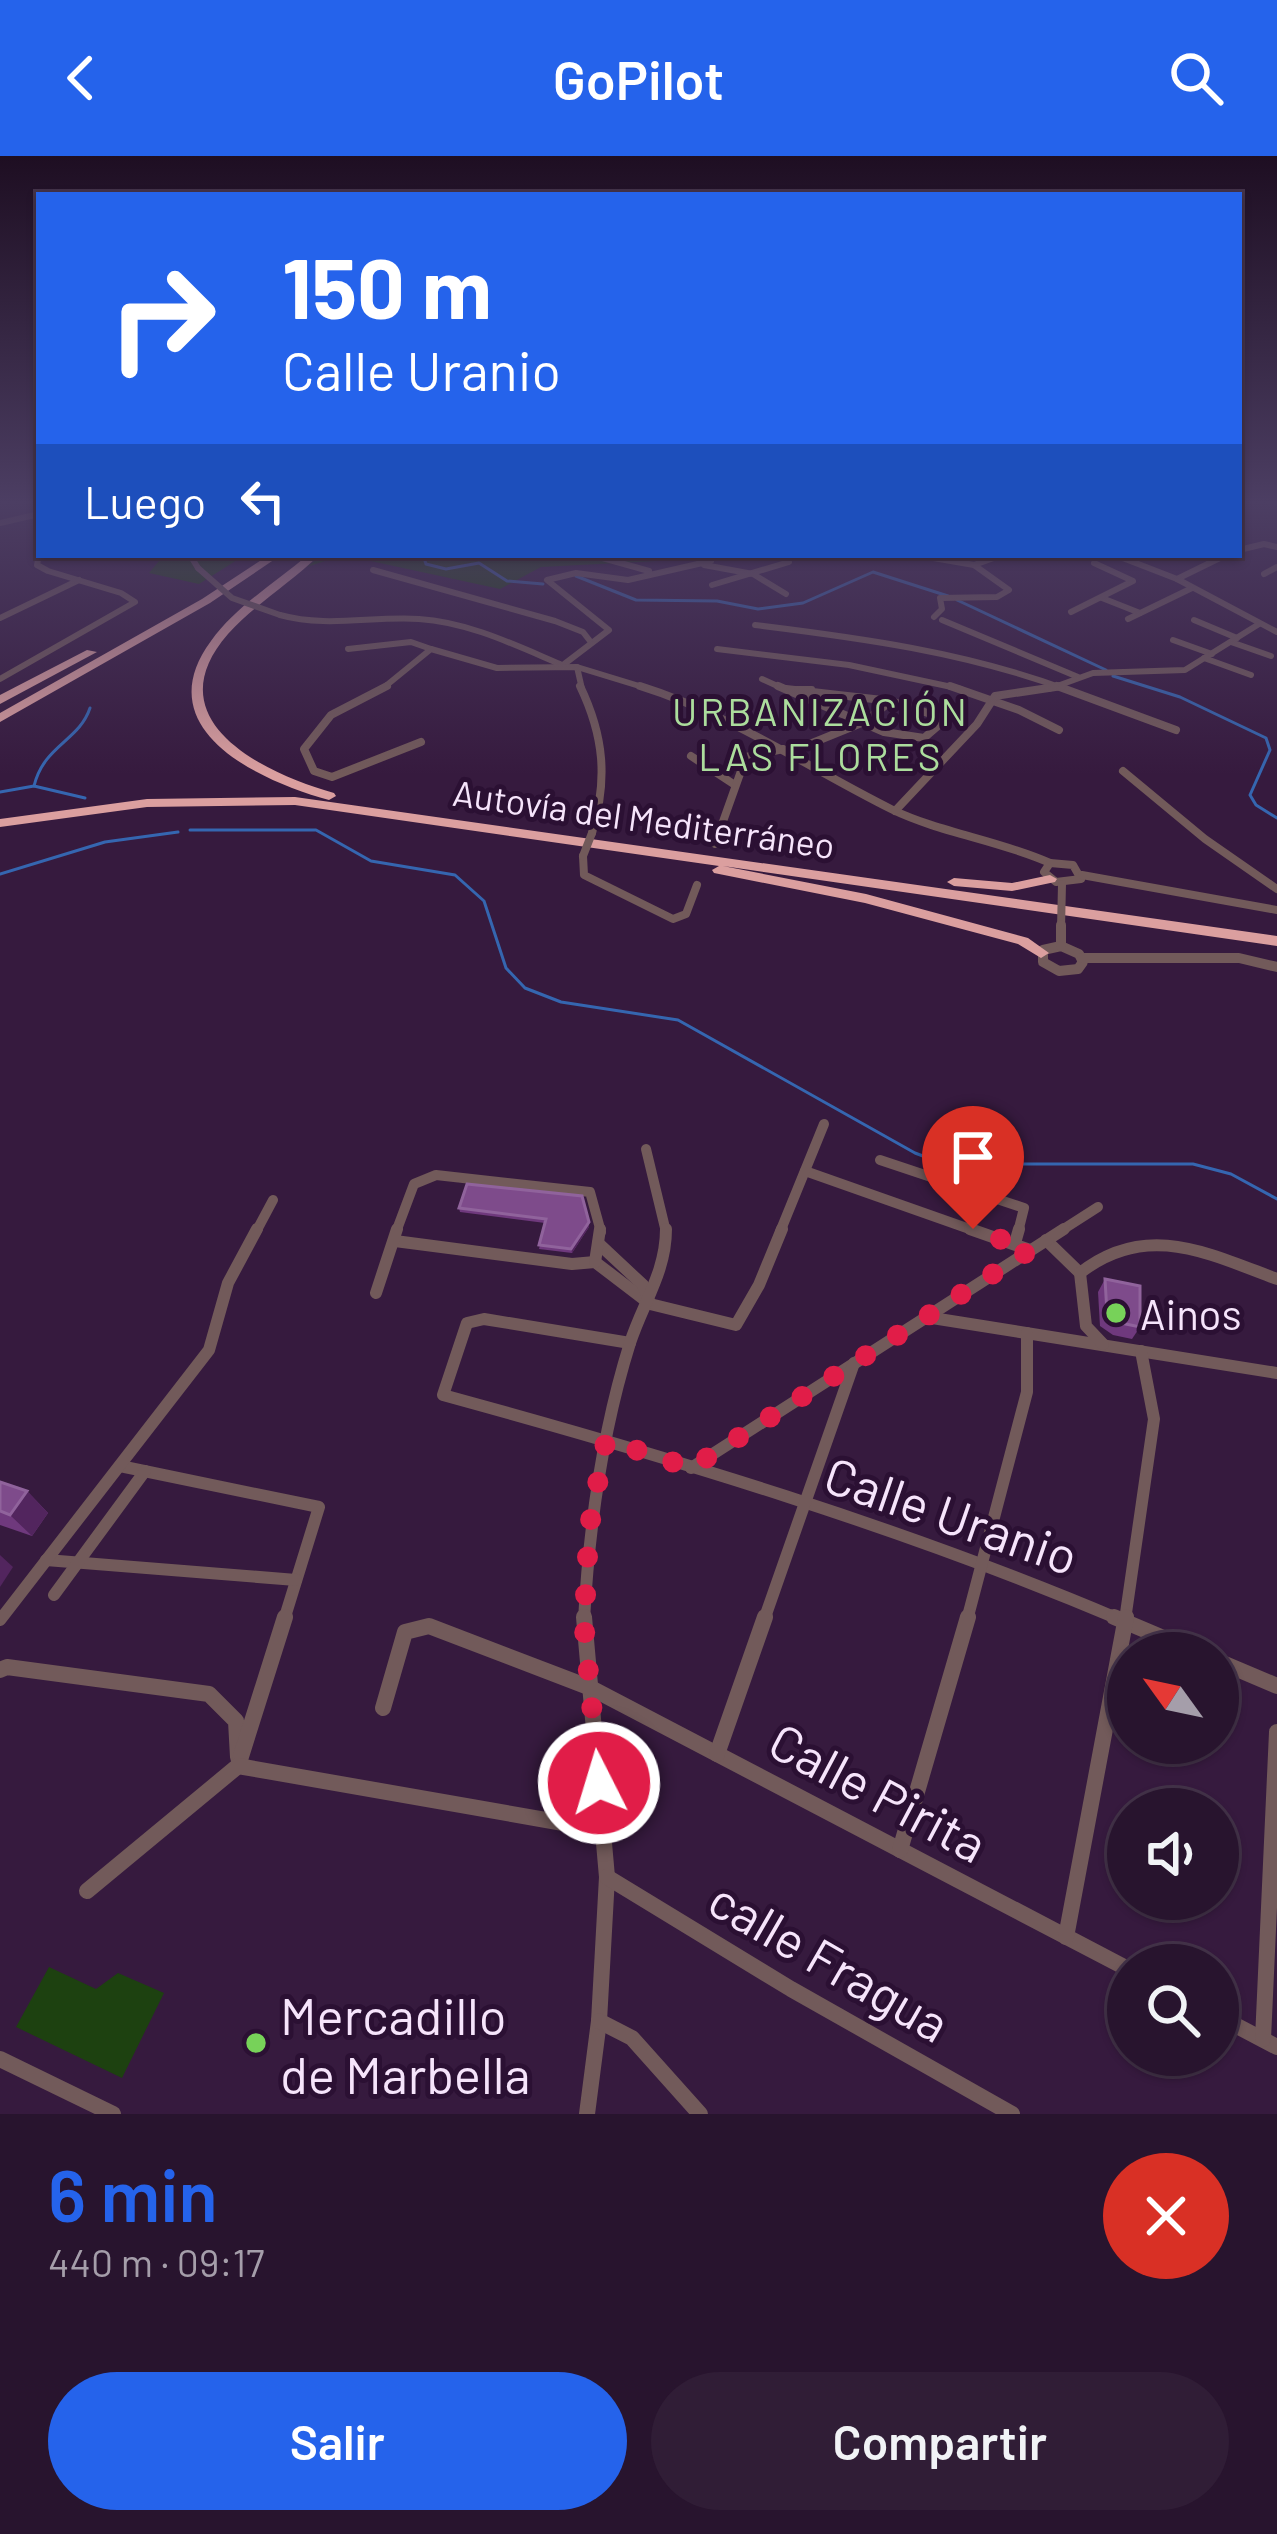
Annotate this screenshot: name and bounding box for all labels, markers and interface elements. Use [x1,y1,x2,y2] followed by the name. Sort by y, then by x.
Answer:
[48,45,114,111] icon: back
[1163,45,1229,111] icon: search
[553,46,724,111] text: GoPilot
[282,235,492,336] text: 150 m
[84,240,240,396] icon: right
[282,337,561,402] text: Calle Uranio
[230,468,296,534] icon: left
[84,474,206,528] text: Luego
[672,687,970,779] district label: URBANIZACIÓN LAS FLORES
[450,770,838,866] street label: Autovía del Mediterráneo
[922,1106,1024,1229] pin
[940,1124,1006,1190] icon: arrive
[1140,1288,1242,1338] place label: Ainos
[1103,1300,1129,1326] marker: Ainos
[818,1442,1086,1586] street label: Calle Uranio
[1107,1632,1239,1764] north arrow
[1107,1632,1239,2076] map controls
[760,1708,998,1874] street label: Calle Pirita
[536,1720,662,1846] position arrow
[1107,1788,1239,1920] button: sound
[699,1867,961,2053] street label: calle Fragua
[1107,1944,1239,2076] button: search
[280,1984,531,2104] place label: Mercadillo de Marbella
[243,2030,269,2056] marker: Mercadillo de Marbella
[48,2150,218,2236] text: 6 min
[1103,2153,1229,2279] button: close
[48,2238,265,2285] text: 440 m · 09:17
[48,2372,627,2510] button: Salir
[651,2372,1229,2510] button: Compartir

